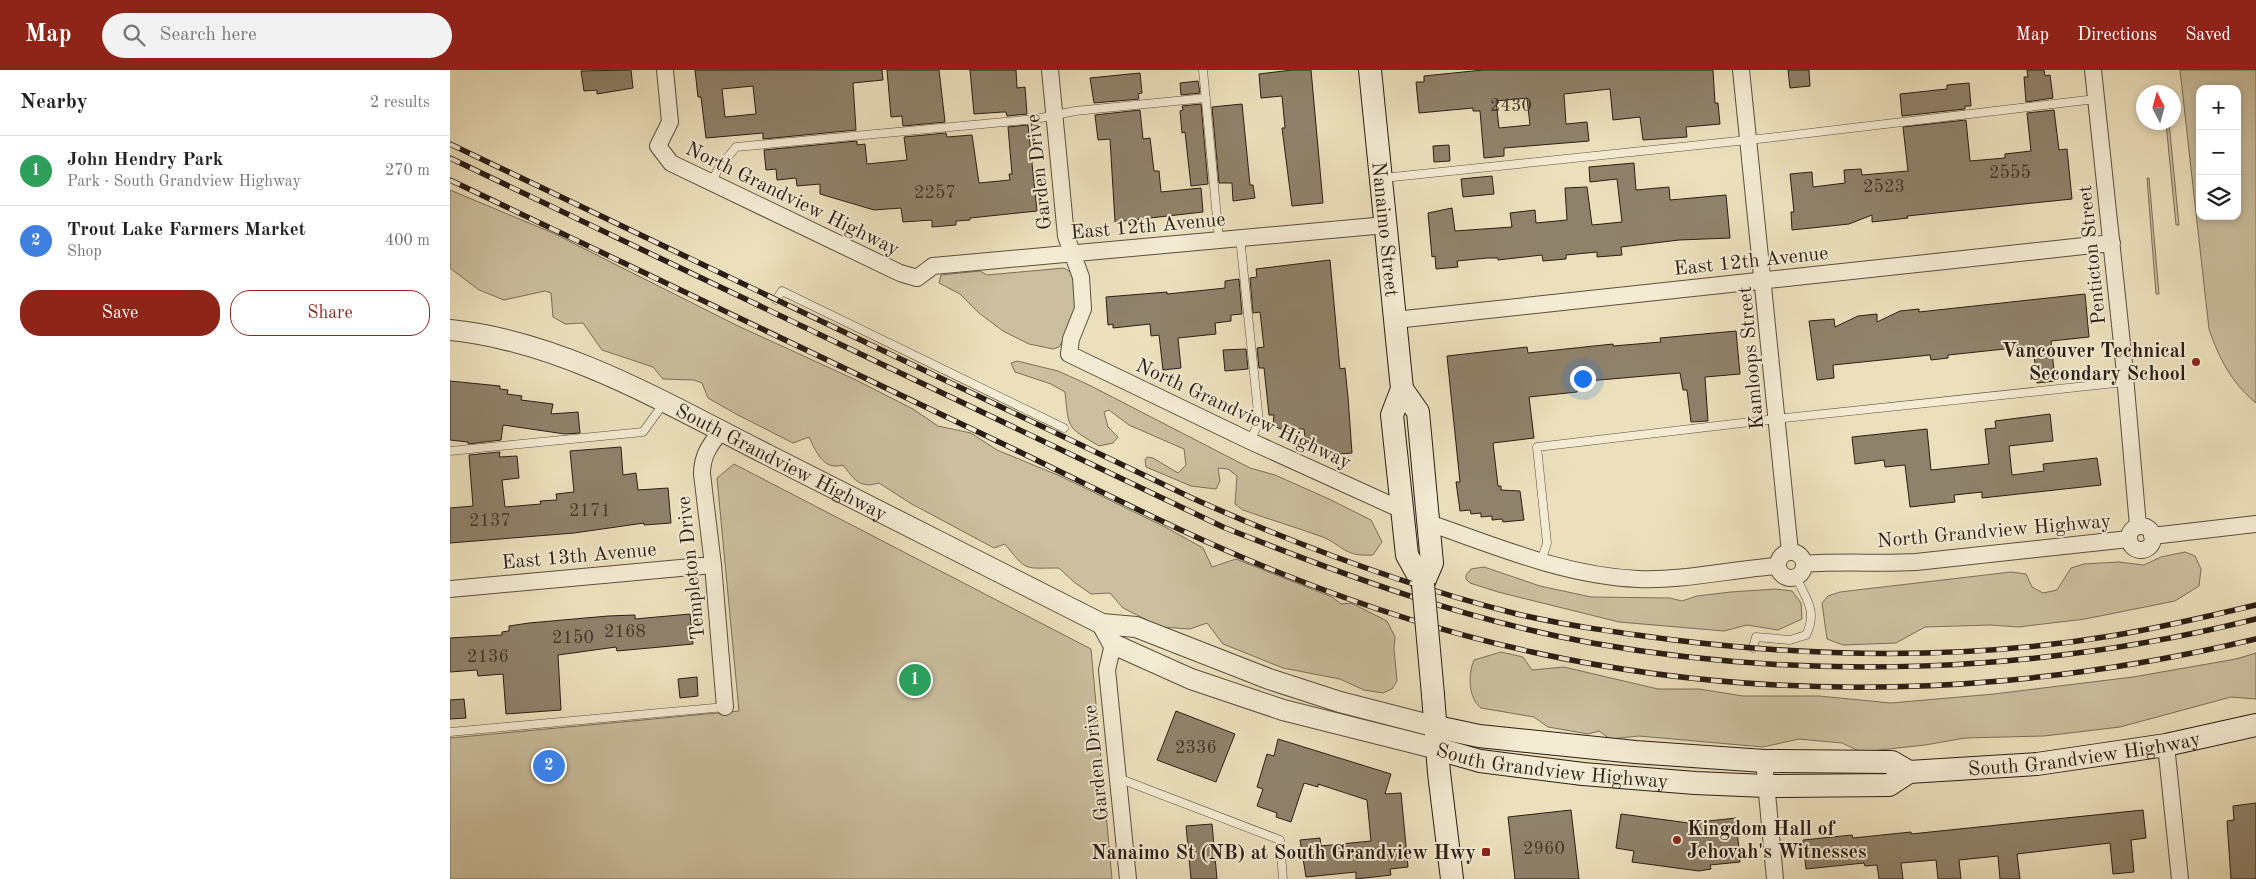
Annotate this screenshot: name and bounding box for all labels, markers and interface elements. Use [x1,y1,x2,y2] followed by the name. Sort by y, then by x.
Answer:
[102,13,452,58] search box
[120,21,148,49] icon: search
[25,23,72,47] text: Map
[160,26,257,45] text: Search here
[2016,26,2049,44] text: Map
[2077,26,2157,44] text: Directions
[2185,26,2231,44] text: Saved
[2136,85,2181,130] north arrow
[2196,85,2241,220] map controls
[2196,85,2241,130] button: +
[20,92,88,113] text: Nearby
[370,95,430,111] text: 2 results
[1490,97,1532,115] house number: 2430
[1024,113,1056,231] street label: Garden Drive
[2196,130,2241,175] button: −
[682,139,902,260] street label: North Grandview Highway
[67,151,223,170] text: John Hendry Park
[1367,161,1401,298] street label: Nanaimo Street
[31,163,41,179] text: 1
[385,163,430,179] text: 270 m
[1989,164,2031,182] house number: 2555
[67,174,301,190] text: Park · South Grandview Highway
[2196,175,2241,220] button: layers
[1863,178,1905,196] house number: 2523
[914,184,956,202] house number: 2257
[2076,184,2110,325] street label: Penticton Street
[1070,210,1226,244] street label: East 12th Avenue
[67,221,306,240] text: Trout Lake Farmers Market
[31,233,41,249] text: 2
[385,233,430,249] text: 400 m
[67,244,102,260] text: Shop
[1673,244,1829,280] street label: East 12th Avenue
[1736,285,1768,430] street label: Kamloops Street
[20,290,220,336] button: Save
[230,290,430,336] button: Share
[2002,342,2186,385] place label: Vancouver Technical Secondary School
[1132,356,1354,474] street label: North Grandview Highway
[2190,356,2202,368] marker: Vancouver Technical Secondary School
[1570,366,1596,392] your location
[672,401,890,526] street label: South Grandview Highway
[675,495,709,641] street label: Templeton Drive
[569,502,611,520] house number: 2171
[469,512,511,530] house number: 2137
[1876,512,2112,552] street label: North Grandview Highway
[501,540,657,574] street label: East 13th Avenue
[604,623,646,641] house number: 2168
[552,629,594,647] house number: 2150
[467,648,509,666] house number: 2136
[899,661,931,699] pin: 1
[1081,704,1113,822] street label: Garden Drive
[1967,730,2203,780] street label: South Grandview Highway
[1175,739,1217,757] house number: 2336
[1433,741,1670,793] street label: South Grandview Highway
[533,747,565,785] pin: 2
[1687,820,1867,863] place label: Kingdom Hall of Jehovah's Witnesses
[1671,834,1683,846] marker: Kingdom Hall of Jehovah's Witnesses
[1523,840,1565,858] house number: 2960
[1091,843,1476,864] place label: Nanaimo St (NB) at South Grandview Hwy
[1480,846,1492,858] marker: Nanaimo St (NB) at South Grandview Hwy

